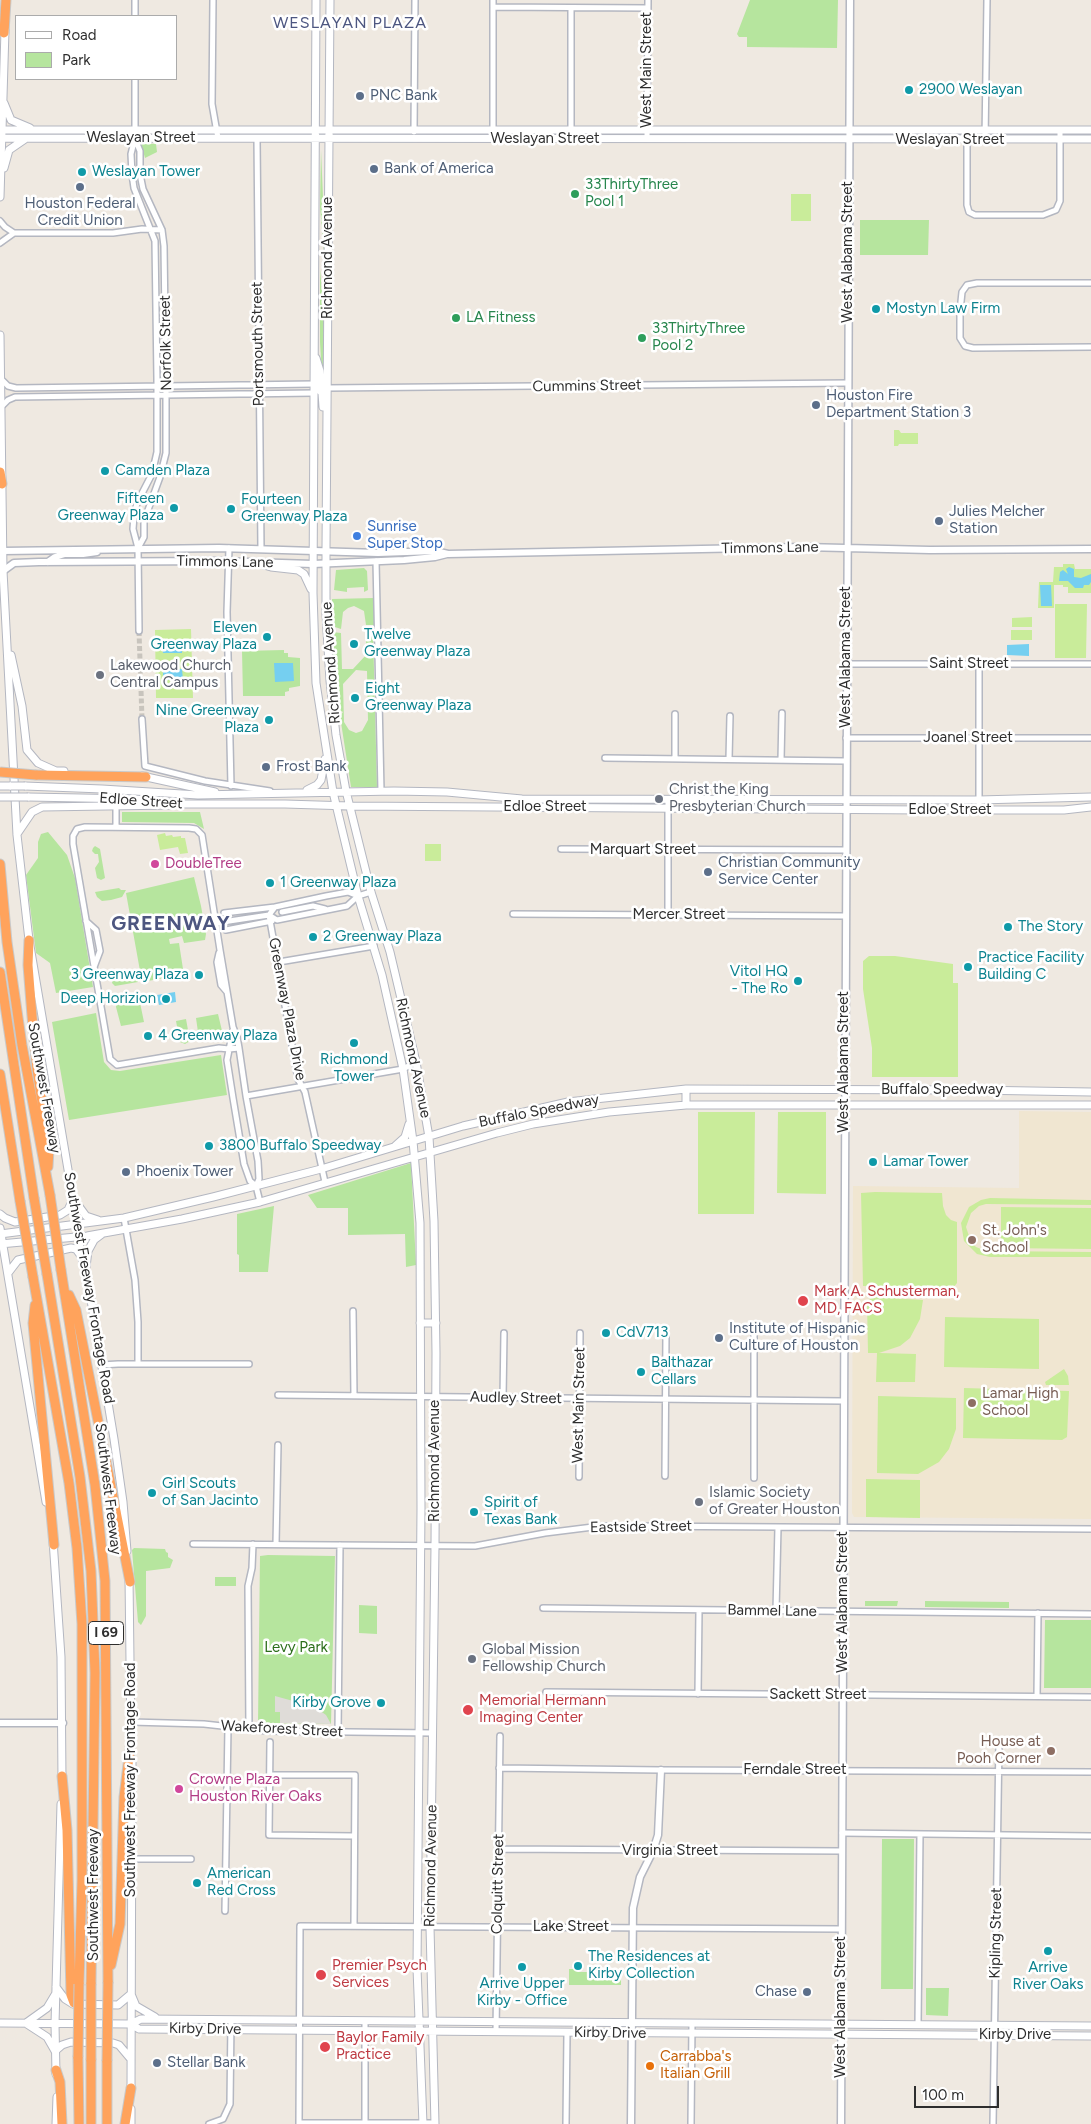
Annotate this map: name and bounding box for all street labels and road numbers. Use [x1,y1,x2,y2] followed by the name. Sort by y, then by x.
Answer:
[638,12,656,128] street label: West Main Street
[86,129,196,147] street label: Weslayan Street
[490,130,600,148] street label: Weslayan Street
[895,131,1005,149] street label: Weslayan Street
[839,181,857,323] street label: West Alabama Street
[319,197,337,319] street label: Richmond Avenue
[248,282,268,406] street label: Portsmouth Street
[156,295,176,391] street label: Norfolk Street
[532,376,642,396] street label: Cummins Street
[721,538,819,558] street label: Timmons Lane
[176,552,274,572] street label: Timmons Lane
[837,586,855,728] street label: West Alabama Street
[318,601,344,725] street label: Richmond Avenue
[929,655,1009,673] street label: Saint Street
[923,729,1013,747] street label: Joanel Street
[99,789,183,813] street label: Edloe Street
[503,798,587,816] street label: Edloe Street
[908,801,992,819] street label: Edloe Street
[590,841,696,859] street label: Marquart Street
[632,906,726,924] street label: Mercer Street
[264,936,310,1082] street label: Greenway Plaza Drive
[835,991,853,1133] street label: West Alabama Street
[391,996,435,1120] street label: Richmond Avenue
[24,1021,64,1155] street label: Southwest Freeway
[881,1081,1003,1099] street label: Buffalo Speedway
[477,1091,601,1131] street label: Buffalo Speedway
[60,1171,118,1405] street label: Southwest Freeway Frontage Road
[569,1347,589,1463] street label: West Main Street
[470,1388,562,1408] street label: Audley Street
[426,1400,444,1522] street label: Richmond Avenue
[91,1422,125,1556] street label: Southwest Freeway
[590,1517,692,1537] street label: Eastside Street
[834,1531,852,1673] street label: West Alabama Street
[727,1601,817,1621] street label: Bammel Lane
[88,1622,124,1645] road number: I 69
[122,1663,140,1897] street label: Southwest Freeway Frontage Road
[769,1686,867,1704] street label: Sackett Street
[220,1717,344,1741] street label: Wakeforest Street
[743,1761,847,1779] street label: Ferndale Street
[421,1805,441,1927] street label: Richmond Avenue
[85,1829,103,1961] street label: Southwest Freeway
[488,1834,508,1934] street label: Colquitt Street
[622,1842,718,1860] street label: Virginia Street
[986,1887,1006,1979] street label: Kipling Street
[533,1918,609,1936] street label: Lake Street
[832,1936,850,2078] street label: West Alabama Street
[169,2019,241,2039] street label: Kirby Drive
[574,2023,646,2043] street label: Kirby Drive
[979,2026,1051,2044] street label: Kirby Drive

